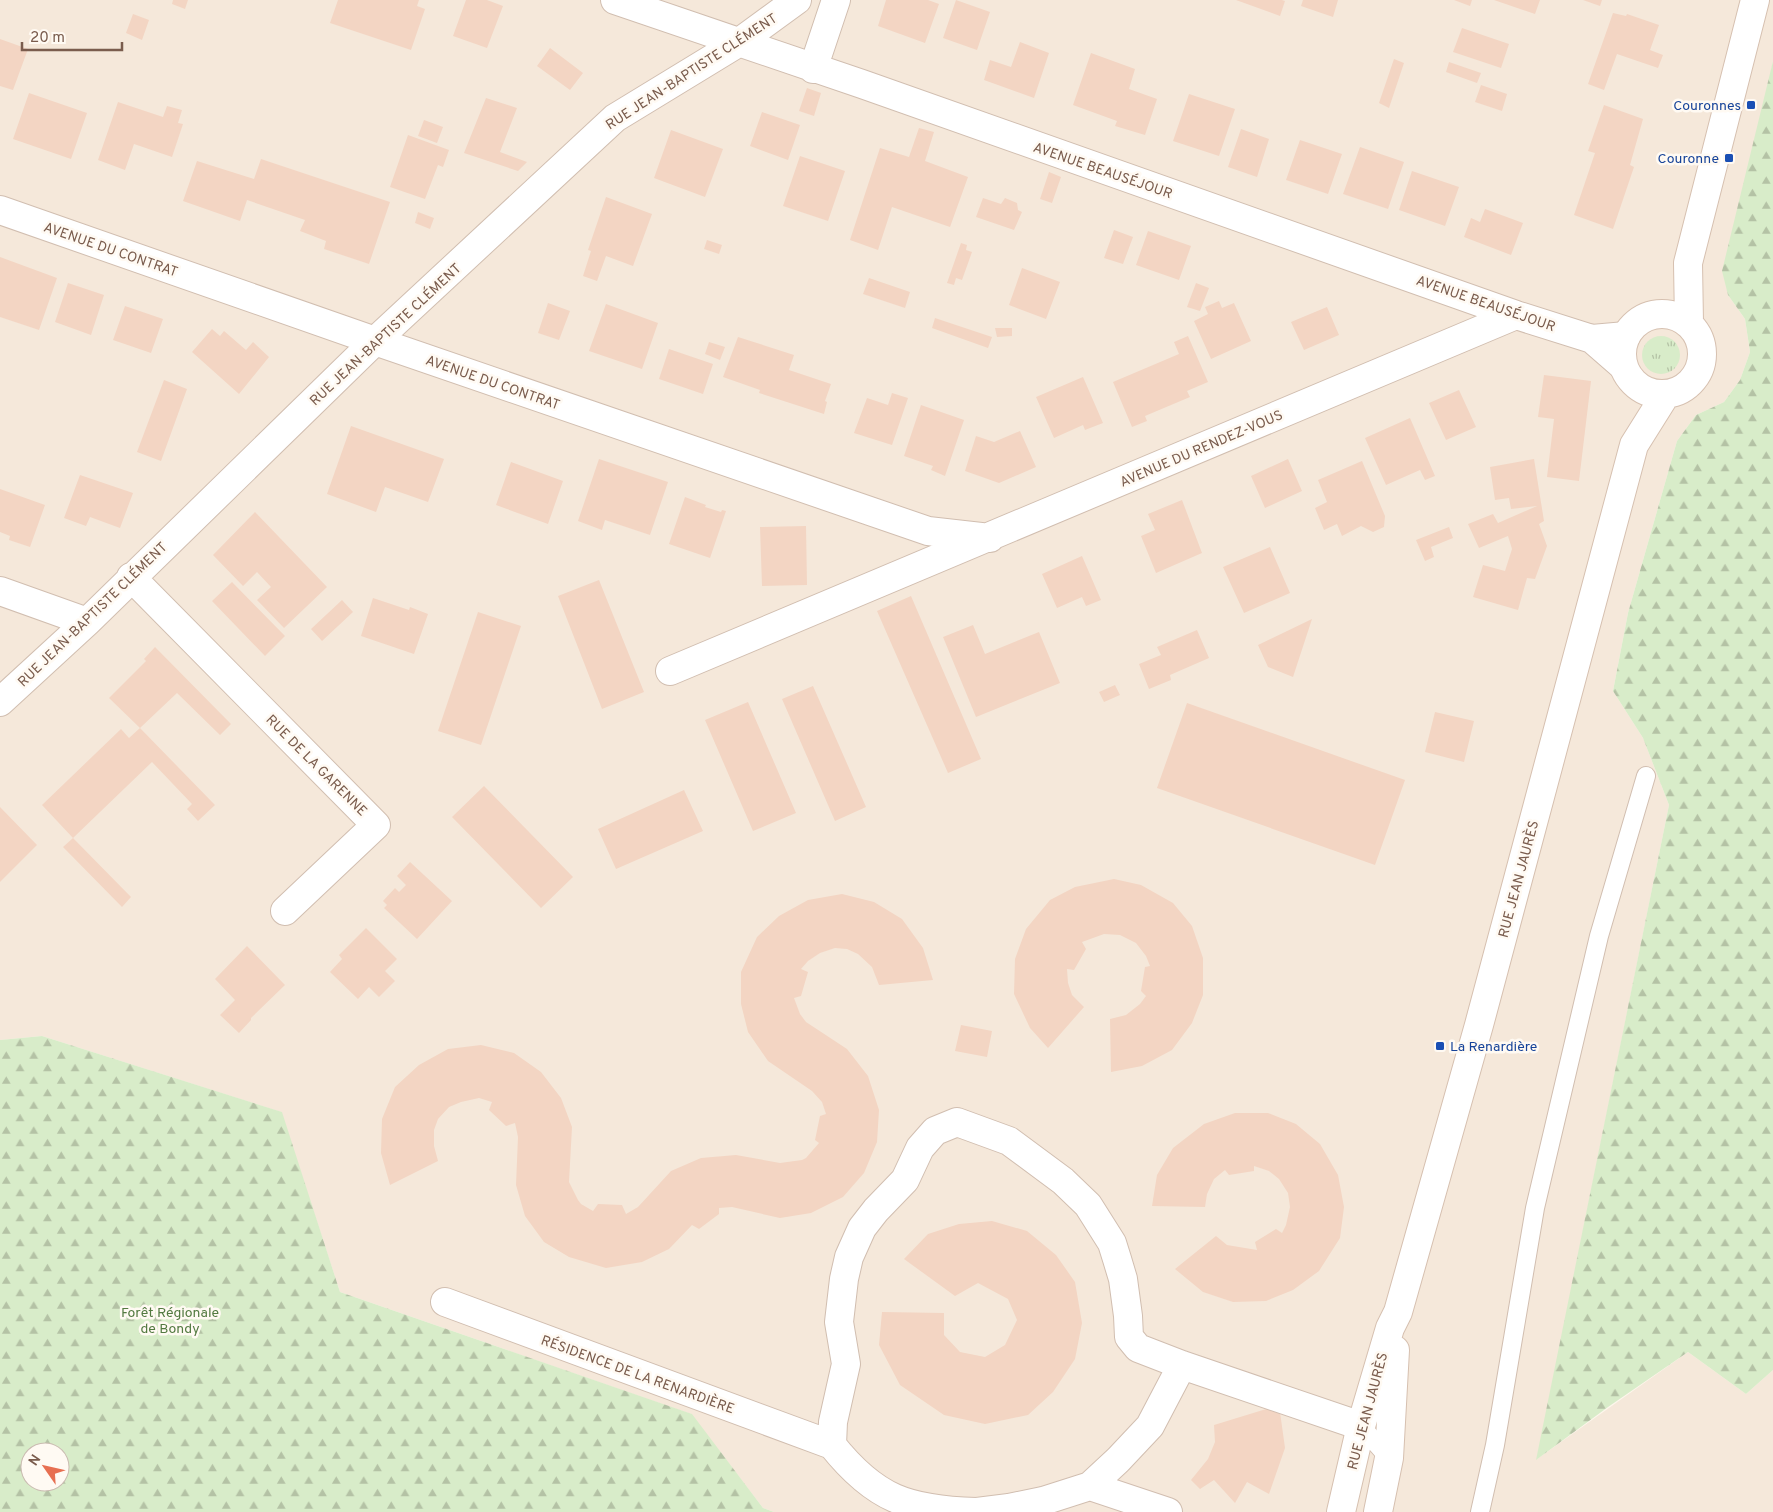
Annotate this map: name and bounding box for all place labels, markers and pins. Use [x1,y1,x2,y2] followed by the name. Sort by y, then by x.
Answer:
[1673,98,1741,115] place label: Couronnes
[1745,99,1757,111] marker: Couronnes
[1658,151,1719,168] place label: Couronne
[1723,152,1735,164] marker: Couronne
[1450,1039,1537,1056] place label: La Renardière
[1434,1040,1446,1052] marker: La Renardière

